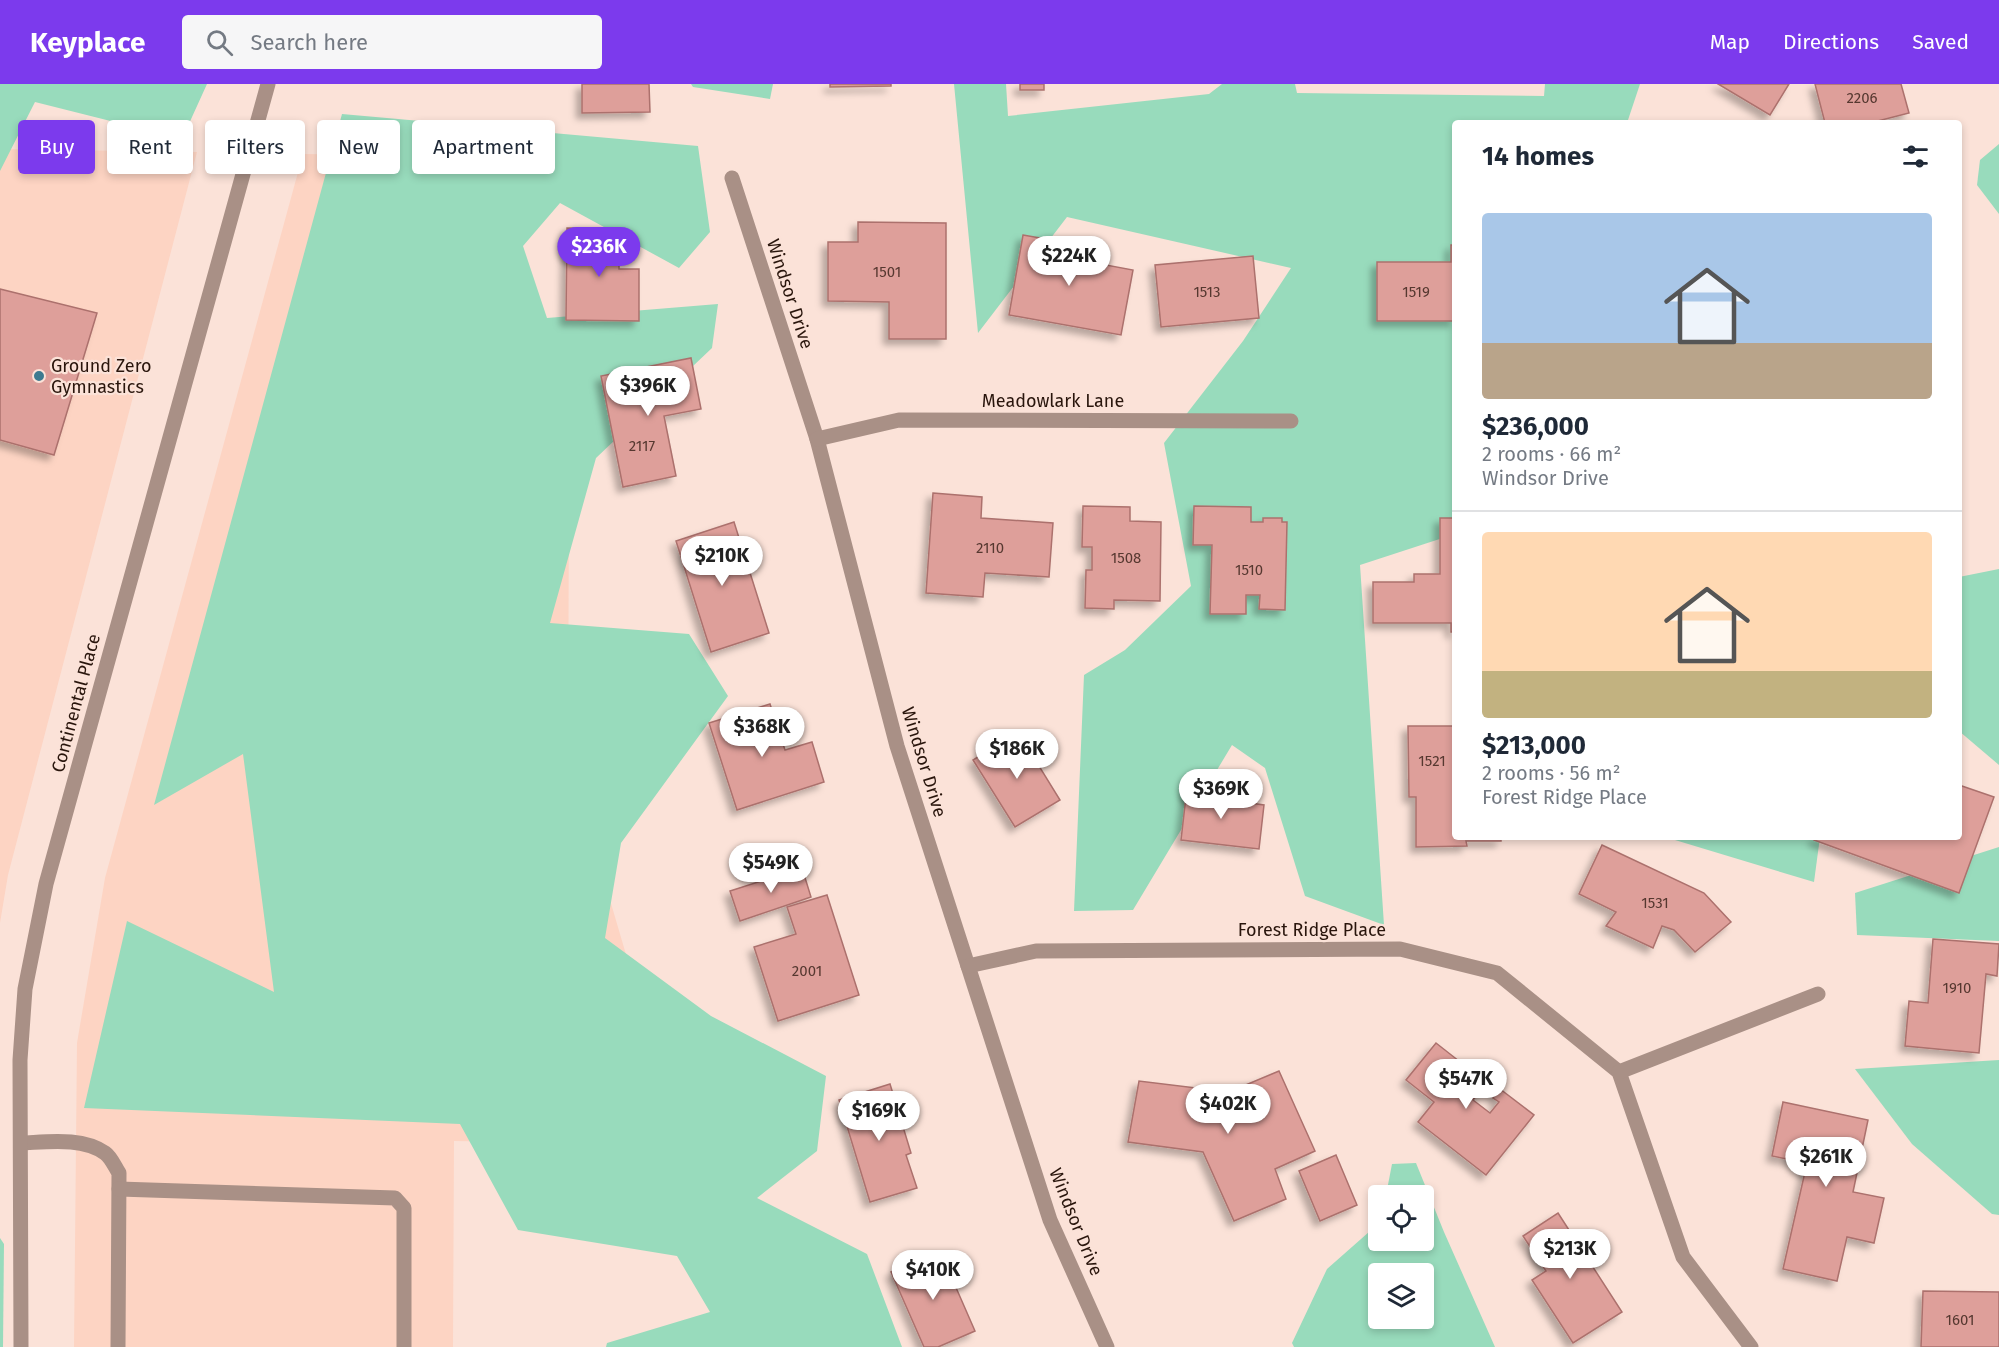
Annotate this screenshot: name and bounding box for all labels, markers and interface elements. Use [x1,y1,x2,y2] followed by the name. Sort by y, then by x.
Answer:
[182,15,602,69] search box
[30,26,146,59] text: Keyplace
[203,26,236,59] icon: search
[251,29,368,56] text: Search here
[1710,29,1750,55] text: Map
[1783,29,1879,55] text: Directions
[1912,29,1969,55] text: Saved
[1846,89,1878,107] house number: 2206
[18,120,95,174] chip: Buy
[107,120,193,174] chip: Rent
[205,120,305,174] chip: Filters
[317,120,400,174] chip: New
[412,120,555,174] chip: Apartment
[1899,140,1932,173] icon: filters
[1482,141,1594,172] text: 14 homes
[557,227,641,278] pin: $236K
[571,234,627,258] text: $236K
[762,236,818,352] street label: Windsor Drive
[1027,236,1111,287] pin: $224K
[1042,243,1096,267] text: $224K
[1653,252,1761,360] icon: home
[873,263,901,281] house number: 1501
[1193,283,1221,301] house number: 1513
[1402,283,1430,301] house number: 1519
[51,355,152,398] place label: Ground Zero Gymnastics
[606,366,690,417] pin: $396K
[32,369,46,383] marker: Ground Zero Gymnastics
[620,373,676,397] text: $396K
[982,390,1124,412] street label: Meadowlark Lane
[1482,411,1589,442] text: $236,000
[629,437,656,455] house number: 2117
[1482,442,1621,466] text: 2 rooms · 66 m²
[1482,466,1609,490] text: Windsor Drive
[680,536,764,587] pin: $210K
[976,539,1004,557] house number: 2110
[695,543,749,567] text: $210K
[1111,549,1141,567] house number: 1508
[1235,561,1263,579] house number: 1510
[1653,571,1761,679] icon: home
[47,631,105,775] street label: Continental Place
[897,704,951,820] street label: Windsor Drive
[720,707,804,758] pin: $368K
[734,714,790,738] text: $368K
[975,729,1059,780] pin: $186K
[1482,730,1586,761] text: $213,000
[989,736,1045,760] text: $186K
[1418,752,1446,770] house number: 1521
[1482,761,1621,785] text: 2 rooms · 56 m²
[1179,769,1263,820] pin: $369K
[1193,776,1249,800] text: $369K
[1482,785,1647,809] text: Forest Ridge Place
[729,843,813,894] pin: $549K
[743,850,799,874] text: $549K
[1641,894,1669,912] house number: 1531
[1238,919,1386,941] street label: Forest Ridge Place
[792,962,822,980] house number: 2001
[1943,979,1971,997] house number: 1910
[1424,1059,1508,1110] pin: $547K
[1439,1066,1493,1090] text: $547K
[1186,1084,1270,1135] pin: $402K
[837,1091,921,1142] pin: $169K
[1200,1091,1256,1115] text: $402K
[852,1098,906,1122] text: $169K
[1784,1137,1868,1188] pin: $261K
[1799,1144,1853,1168] text: $261K
[1044,1165,1108,1279] street label: Windsor Drive
[1368,1185,1434,1329] map controls
[1368,1185,1434,1251] button: locate
[1528,1229,1612,1280] pin: $213K
[1543,1236,1597,1260] text: $213K
[891,1250,975,1301] pin: $410K
[906,1257,960,1281] text: $410K
[1368,1263,1434,1329] button: layers
[1946,1311,1974,1329] house number: 1601

